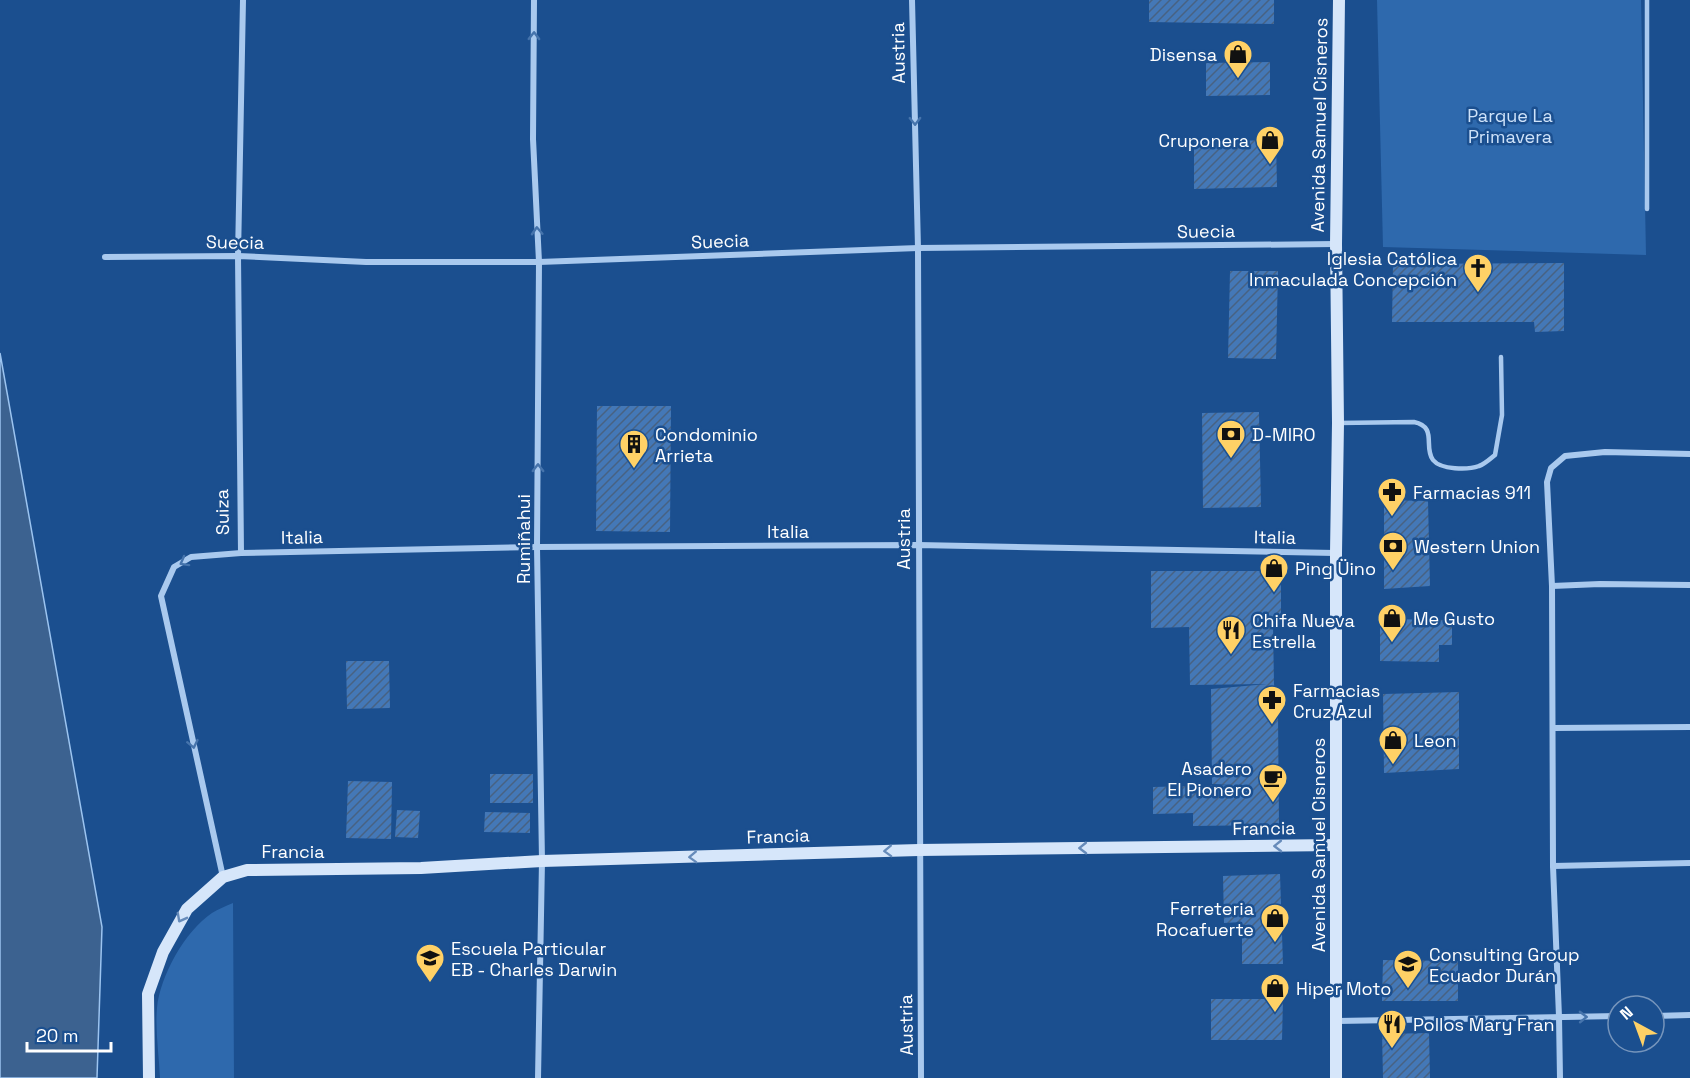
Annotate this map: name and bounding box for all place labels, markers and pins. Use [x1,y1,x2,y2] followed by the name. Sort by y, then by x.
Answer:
[1222,38,1254,80] shop icon: Disensa
[1150,43,1217,66] place label: Disensa
[1254,124,1286,166] shop icon: Cruponera
[1158,129,1249,152] place label: Cruponera
[1249,247,1457,291] place label: Iglesia Católica Inmaculada Concepción
[1462,252,1494,294] church icon: Iglesia Católica Inmaculada Concepción
[1215,418,1247,460] bank icon: D-MIRO
[655,423,758,467] place label: Condominio Arrieta
[1252,423,1316,446] place label: D-MIRO
[618,428,650,470] building icon: Condominio Arrieta
[1376,476,1408,518] pharmacy icon: Farmacias 911
[1413,481,1531,504] place label: Farmacias 911
[1377,530,1409,572] bank icon: Western Union
[1414,535,1540,558] place label: Western Union
[1258,552,1290,594] shop icon: Ping Üino
[1295,557,1376,580] place label: Ping Üino
[1376,602,1408,644] shop icon: Me Gusto
[1413,607,1495,630] place label: Me Gusto
[1252,609,1355,653] place label: Chifa Nueva Estrella
[1215,614,1247,656] restaurant icon: Chifa Nueva Estrella
[1293,679,1380,723] place label: Farmacias Cruz Azul
[1256,684,1288,726] pharmacy icon: Farmacias Cruz Azul
[1377,724,1409,766] shop icon: Leon
[1414,729,1457,752] place label: Leon
[1167,757,1252,801] place label: Asadero El Pionero
[1257,762,1289,804] cafe icon: Asadero El Pionero
[1156,897,1254,941] place label: Ferreteria Rocafuerte
[1259,902,1291,944] shop icon: Ferreteria Rocafuerte
[451,937,617,981] place label: Escuela Particular EB - Charles Darwin
[414,942,446,984] school or university icon: Escuela Particular EB - Charles Darwin
[1429,943,1580,987] place label: Consulting Group Ecuador Durán
[1392,948,1424,990] school or university icon: Consulting Group Ecuador Durán
[1259,972,1291,1014] shop icon: Hiper Moto
[1296,977,1391,1000] place label: Hiper Moto
[1376,1008,1408,1050] restaurant icon: Pollos Mary Fran
[1413,1013,1555,1036] place label: Pollos Mary Fran

